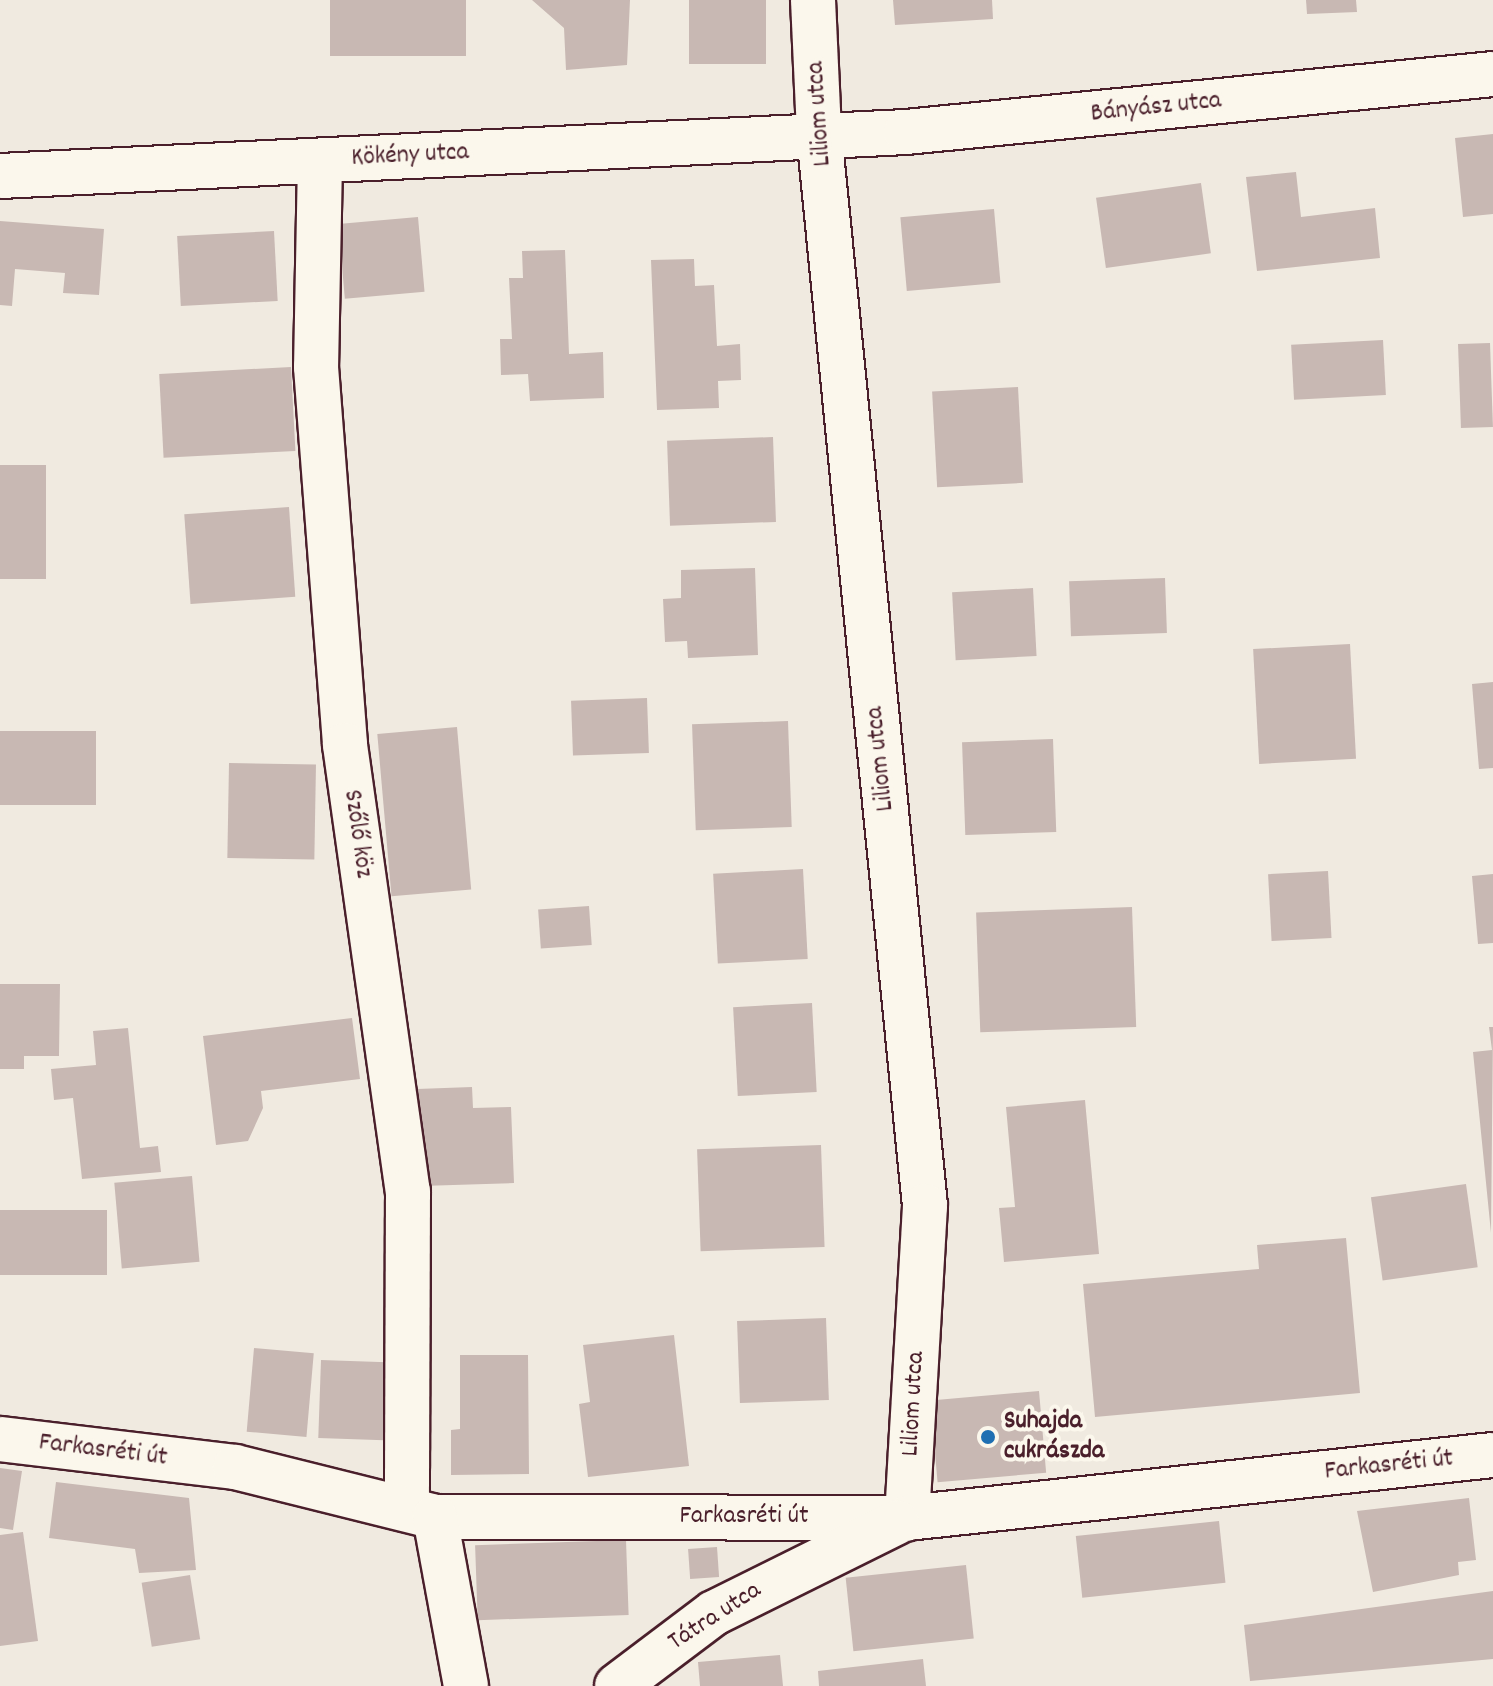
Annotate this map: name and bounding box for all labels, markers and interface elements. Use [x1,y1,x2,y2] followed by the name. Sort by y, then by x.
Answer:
[801,60,839,168] street label: Liliom utca
[1089,86,1223,130] street label: Bányász utca
[351,137,469,175] street label: Kökény utca
[860,705,902,813] street label: Liliom utca
[335,788,379,880] street label: Szőlő köz
[896,1351,932,1457] street label: Liliom utca
[1004,1406,1104,1468] place label: Suhajda cukrászda
[37,1428,169,1474] street label: Farkasréti út
[979,1428,997,1446] marker: Suhajda cukrászda
[1323,1444,1455,1488] street label: Farkasréti út
[679,1501,809,1533] street label: Farkasréti út
[663,1576,767,1658] street label: Tátra utca

